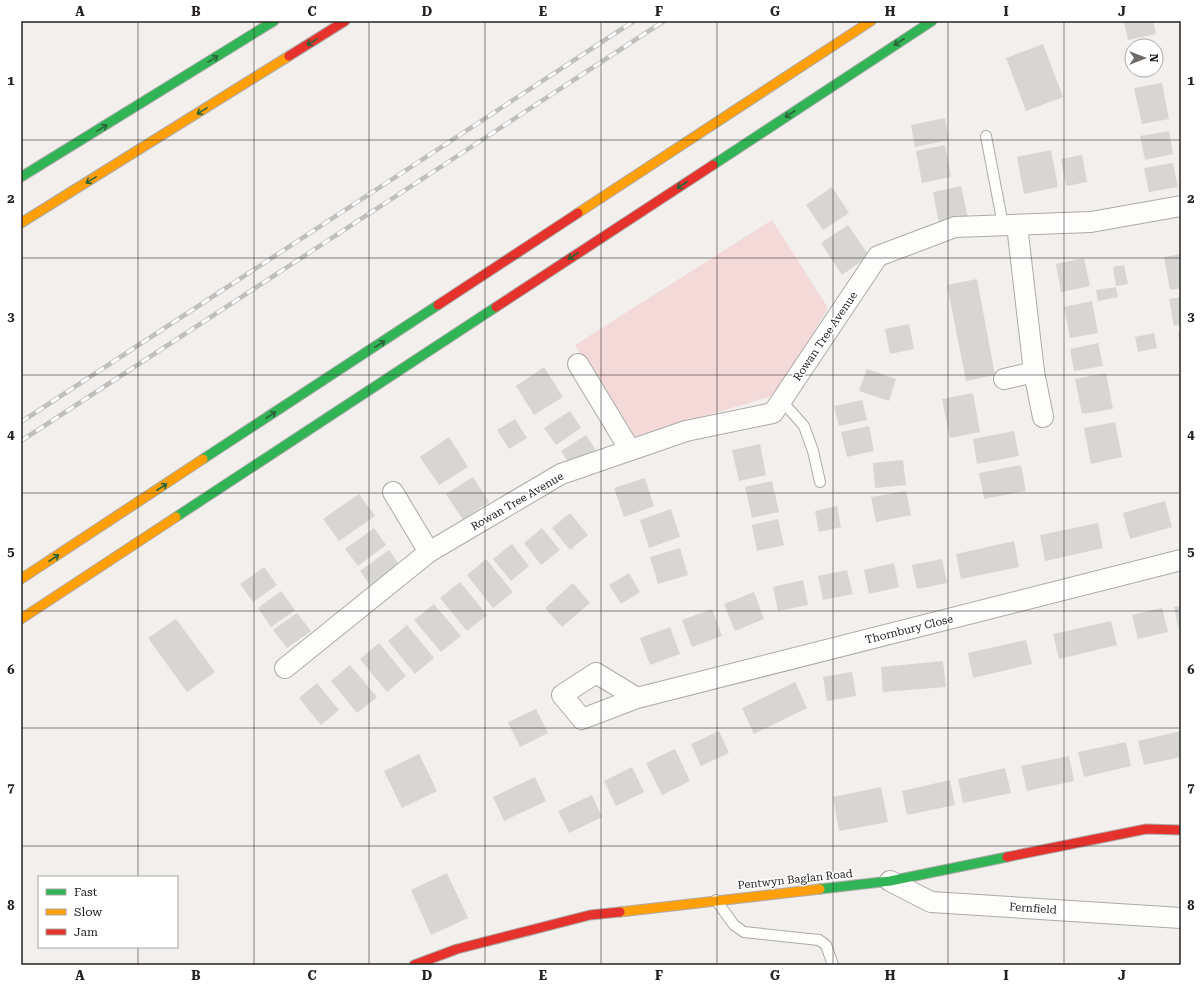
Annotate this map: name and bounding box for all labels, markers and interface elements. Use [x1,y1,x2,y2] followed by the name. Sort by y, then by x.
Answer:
[75,4,85,19] text: A
[191,4,201,19] text: B
[307,4,317,19] text: C
[422,4,432,19] text: D
[539,4,547,19] text: E
[655,4,663,19] text: F
[770,4,780,19] text: G
[885,4,896,19] text: H
[1003,4,1009,19] text: I
[1118,4,1126,19] text: J
[307,38,318,46] one-way arrow
[1124,38,1164,78] north arrow
[893,39,905,47] one-way arrow
[1147,54,1160,63] text: N
[207,55,218,64] one-way arrow
[7,73,15,88] text: 1
[1187,73,1195,88] text: 1
[197,107,208,115] one-way arrow
[785,110,796,118] one-way arrow
[96,123,108,131] one-way arrow
[86,176,97,184] one-way arrow
[676,181,687,189] one-way arrow
[7,191,15,206] text: 2
[1187,191,1195,206] text: 2
[567,253,579,261] one-way arrow
[791,289,860,383] street label: Rowan Tree Avenue
[7,309,15,324] text: 3
[1187,309,1195,324] text: 3
[374,340,385,348] one-way arrow
[265,411,276,419] one-way arrow
[7,427,15,442] text: 4
[1187,427,1195,442] text: 4
[469,470,566,533] street label: Rowan Tree Avenue
[157,482,168,491] one-way arrow
[7,544,15,559] text: 5
[1187,544,1195,559] text: 5
[48,554,59,562] one-way arrow
[864,612,954,647] street label: Thornbury Close
[7,662,15,677] text: 6
[1187,662,1195,677] text: 6
[7,780,15,795] text: 7
[1187,780,1195,795] text: 7
[737,867,853,892] street label: Pentwyn Baglan Road
[38,876,178,948] legend
[74,885,98,899] text: Fast
[7,898,15,913] text: 8
[1187,898,1195,913] text: 8
[1009,900,1057,917] street label: Fernfield
[74,905,102,919] text: Slow
[74,925,98,939] text: Jam
[75,968,85,983] text: A
[191,968,201,983] text: B
[307,968,317,983] text: C
[422,968,432,983] text: D
[539,968,547,983] text: E
[655,968,663,983] text: F
[770,968,780,983] text: G
[885,968,896,983] text: H
[1003,968,1009,983] text: I
[1118,968,1126,983] text: J

